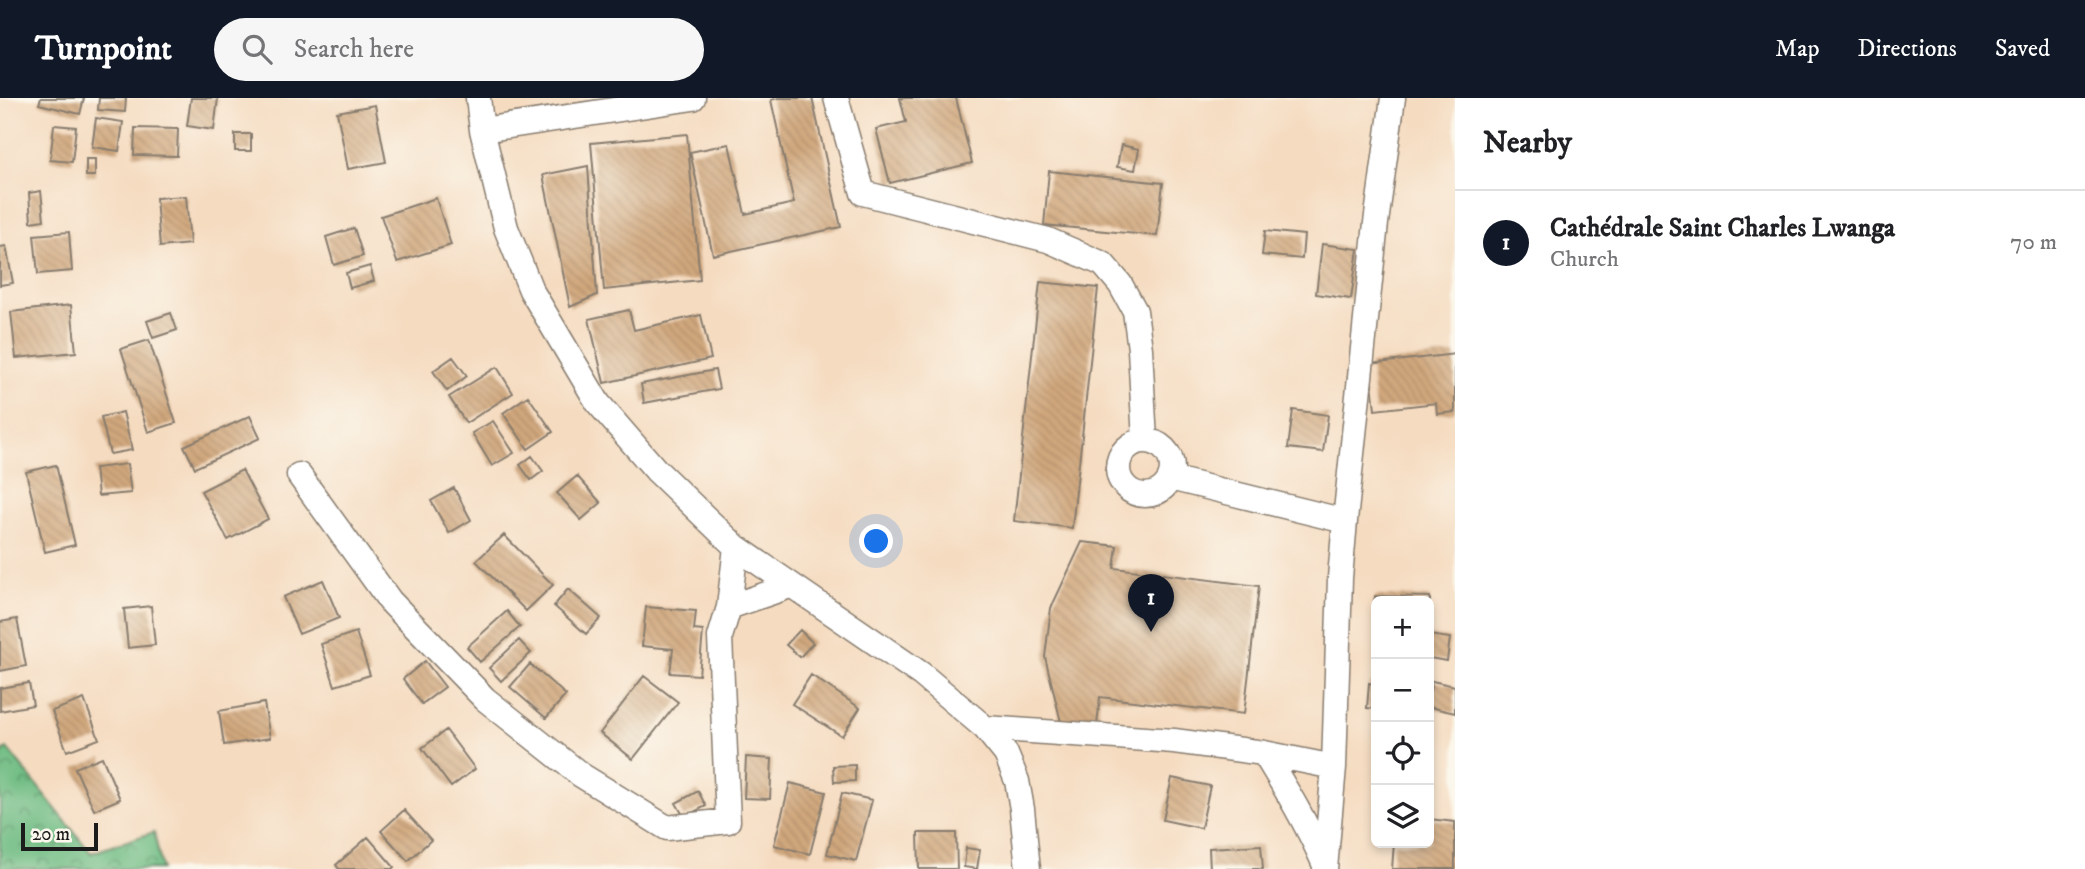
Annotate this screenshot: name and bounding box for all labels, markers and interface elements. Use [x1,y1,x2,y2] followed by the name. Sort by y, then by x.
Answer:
[214,18,704,81] search box
[35,29,172,70] text: Turnpoint
[238,30,276,68] icon: search
[294,33,414,66] text: Search here
[1775,34,1820,64] text: Map
[1858,34,1957,64] text: Directions
[1995,34,2050,64] text: Saved
[1483,125,1572,162] text: Nearby
[1550,212,1895,245] text: Cathédrale Saint Charles Lwanga
[1502,228,1510,257] text: 1
[2010,228,2057,257] text: 70 m
[1550,245,1619,274] text: Church
[859,524,893,558] your location
[1128,574,1174,632] pin: 1
[1371,596,1434,848] map controls
[1371,596,1434,659] button: +
[1371,659,1434,722] button: −
[1371,722,1434,785] button: locate
[1371,785,1434,848] button: layers
[21,820,98,852] scale bar
[32,823,70,846] text: 20 m

